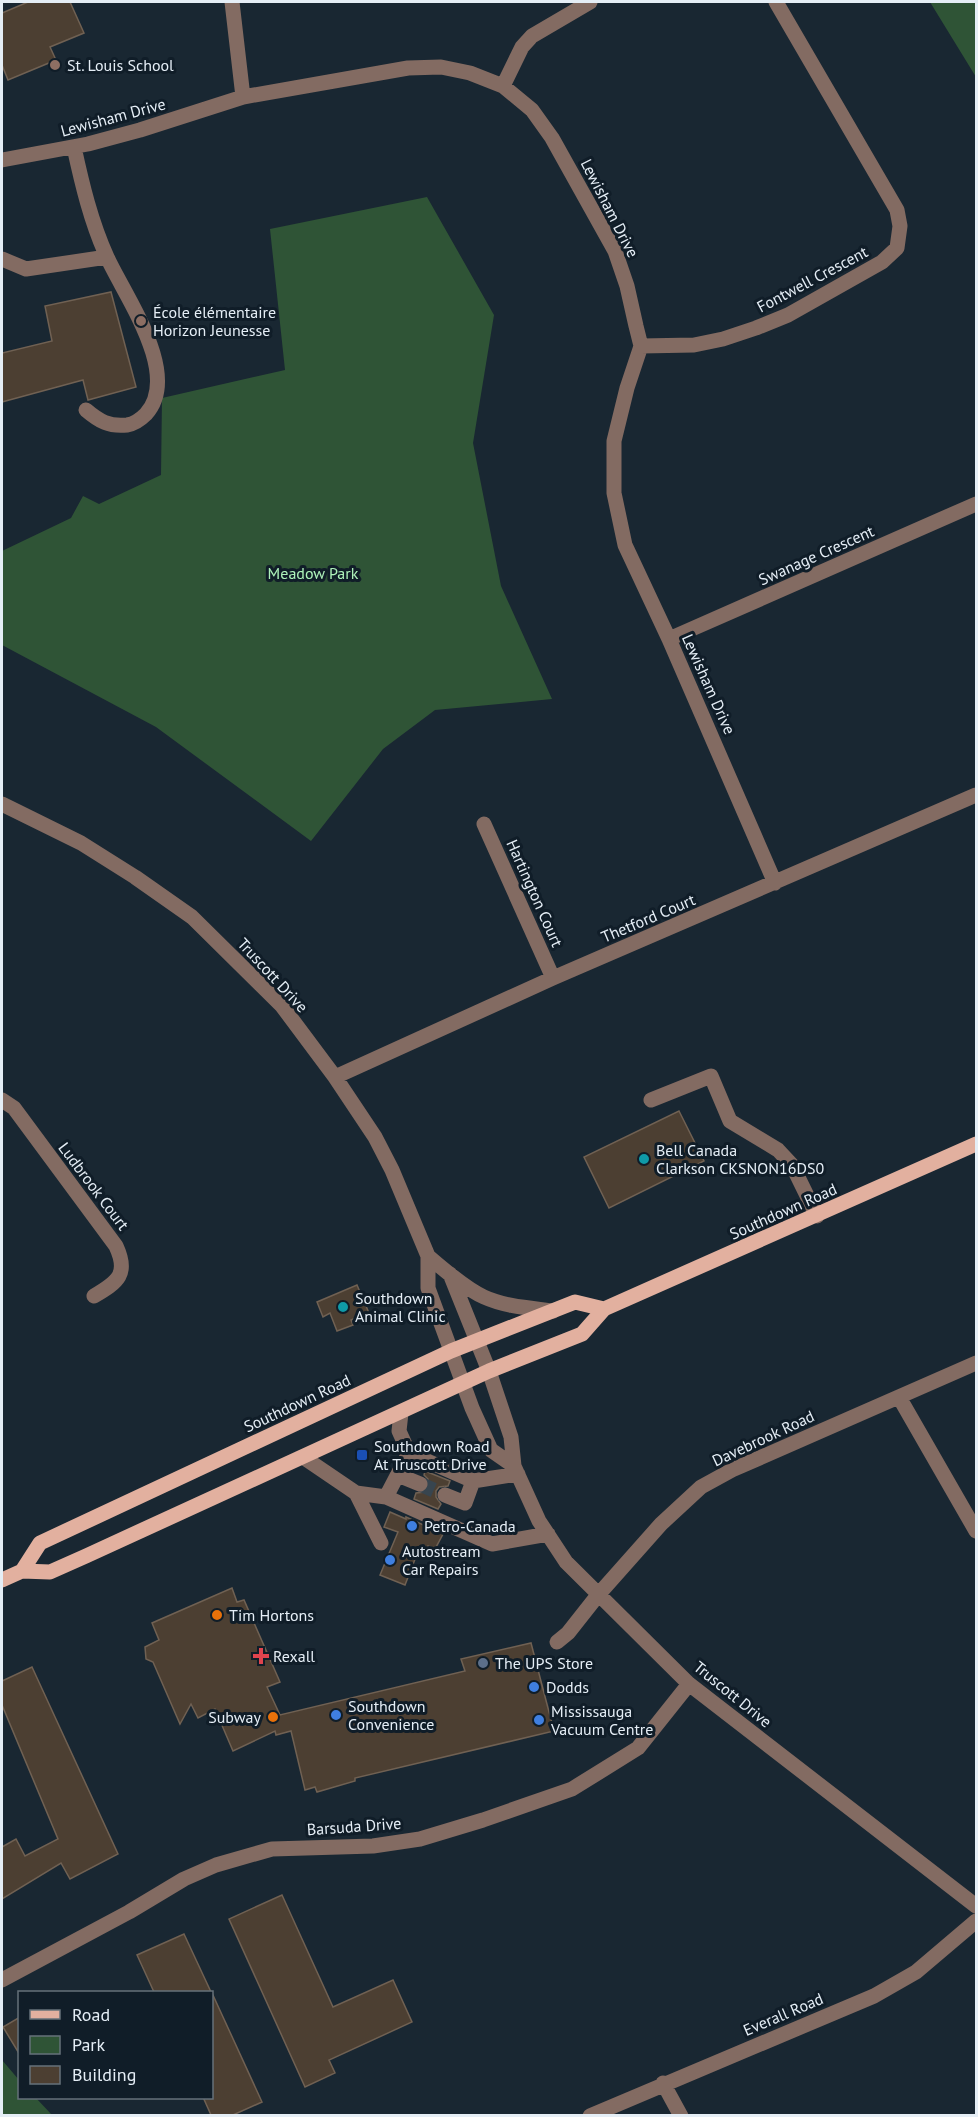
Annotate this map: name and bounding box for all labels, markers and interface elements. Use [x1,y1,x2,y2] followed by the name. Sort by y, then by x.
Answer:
[67,55,174,75] place label: St. Louis School
[48,58,62,72] marker: St. Louis School
[58,93,168,141] street label: Lewisham Drive
[577,155,643,261] street label: Lewisham Drive
[753,241,871,317] street label: Fontwell Crescent
[153,302,276,340] place label: École élémentaire Horizon Jeunesse
[134,314,148,328] marker: École élémentaire Horizon Jeunesse
[755,520,877,589] street label: Swanage Crescent
[268,563,359,583] park label: Meadow Park
[678,631,740,737] street label: Lewisham Drive
[502,836,568,950] street label: Hartington Court
[598,889,699,947] street label: Thetford Court
[233,934,313,1016] street label: Truscott Drive
[54,1138,134,1234] street label: Ludbrook Court
[656,1140,824,1178] place label: Bell Canada Clarkson CKSNON16DS0
[637,1152,651,1166] marker: Bell Canada Clarkson CKSNON16DS0
[726,1178,840,1244] street label: Southdown Road
[355,1288,446,1326] place label: Southdown Animal Clinic
[336,1300,350,1314] marker: Southdown Animal Clinic
[240,1370,354,1436] street label: Southdown Road
[709,1406,817,1470] street label: Davebrook Road
[374,1436,490,1474] place label: Southdown Road At Truscott Drive
[355,1448,369,1462] marker: Southdown Road At Truscott Drive
[424,1516,516,1536] place label: Petro-Canada
[405,1519,419,1533] marker: Petro-Canada
[402,1541,480,1579] place label: Autostream Car Repairs
[383,1553,397,1567] marker: Autostream Car Repairs
[229,1605,314,1625] place label: Tim Hortons
[210,1608,224,1622] marker: Tim Hortons
[273,1646,315,1666] place label: Rexall
[254,1649,268,1663] marker: Rexall
[495,1653,593,1673] place label: The UPS Store
[476,1656,490,1670] marker: The UPS Store
[690,1657,776,1731] street label: Truscott Drive
[546,1677,589,1697] place label: Dodds
[527,1680,541,1694] marker: Dodds
[348,1696,434,1734] place label: Southdown Convenience
[550,1701,653,1739] place label: Mississauga Vacuum Centre
[208,1707,262,1727] place label: Subway
[329,1708,343,1722] marker: Southdown Convenience
[266,1710,280,1724] marker: Subway
[532,1713,546,1727] marker: Mississauga Vacuum Centre
[306,1813,402,1839] street label: Barsuda Drive
[740,1988,826,2040] street label: Everall Road
[18,1991,213,2099] legend
[72,2003,110,2026] text: Road
[72,2033,105,2056] text: Park
[72,2063,136,2086] text: Building

